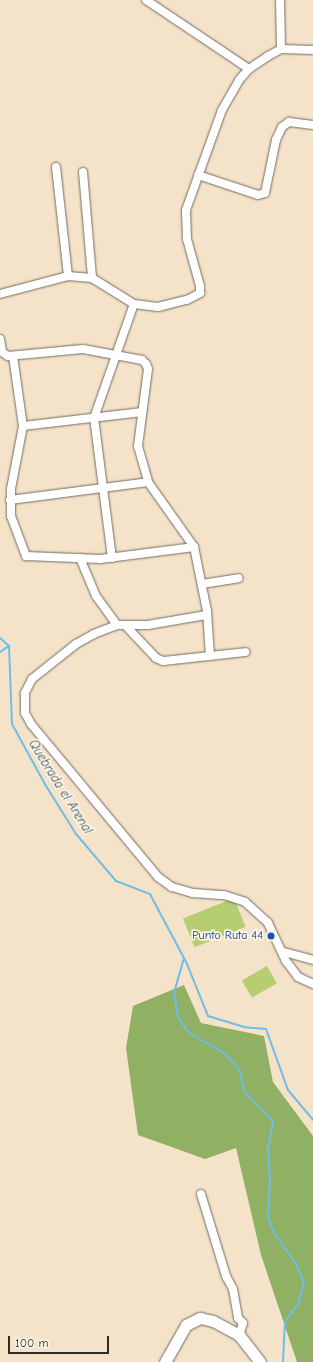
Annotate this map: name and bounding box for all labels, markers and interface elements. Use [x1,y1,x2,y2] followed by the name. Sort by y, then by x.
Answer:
[25,737,95,837] water label: Quebrada el Arenal
[192,929,263,943] place label: Punto Ruta 44
[266,931,276,941] marker: Punto Ruta 44
[10,1328,111,1354] scale bar
[15,1336,48,1350] text: 100 m

